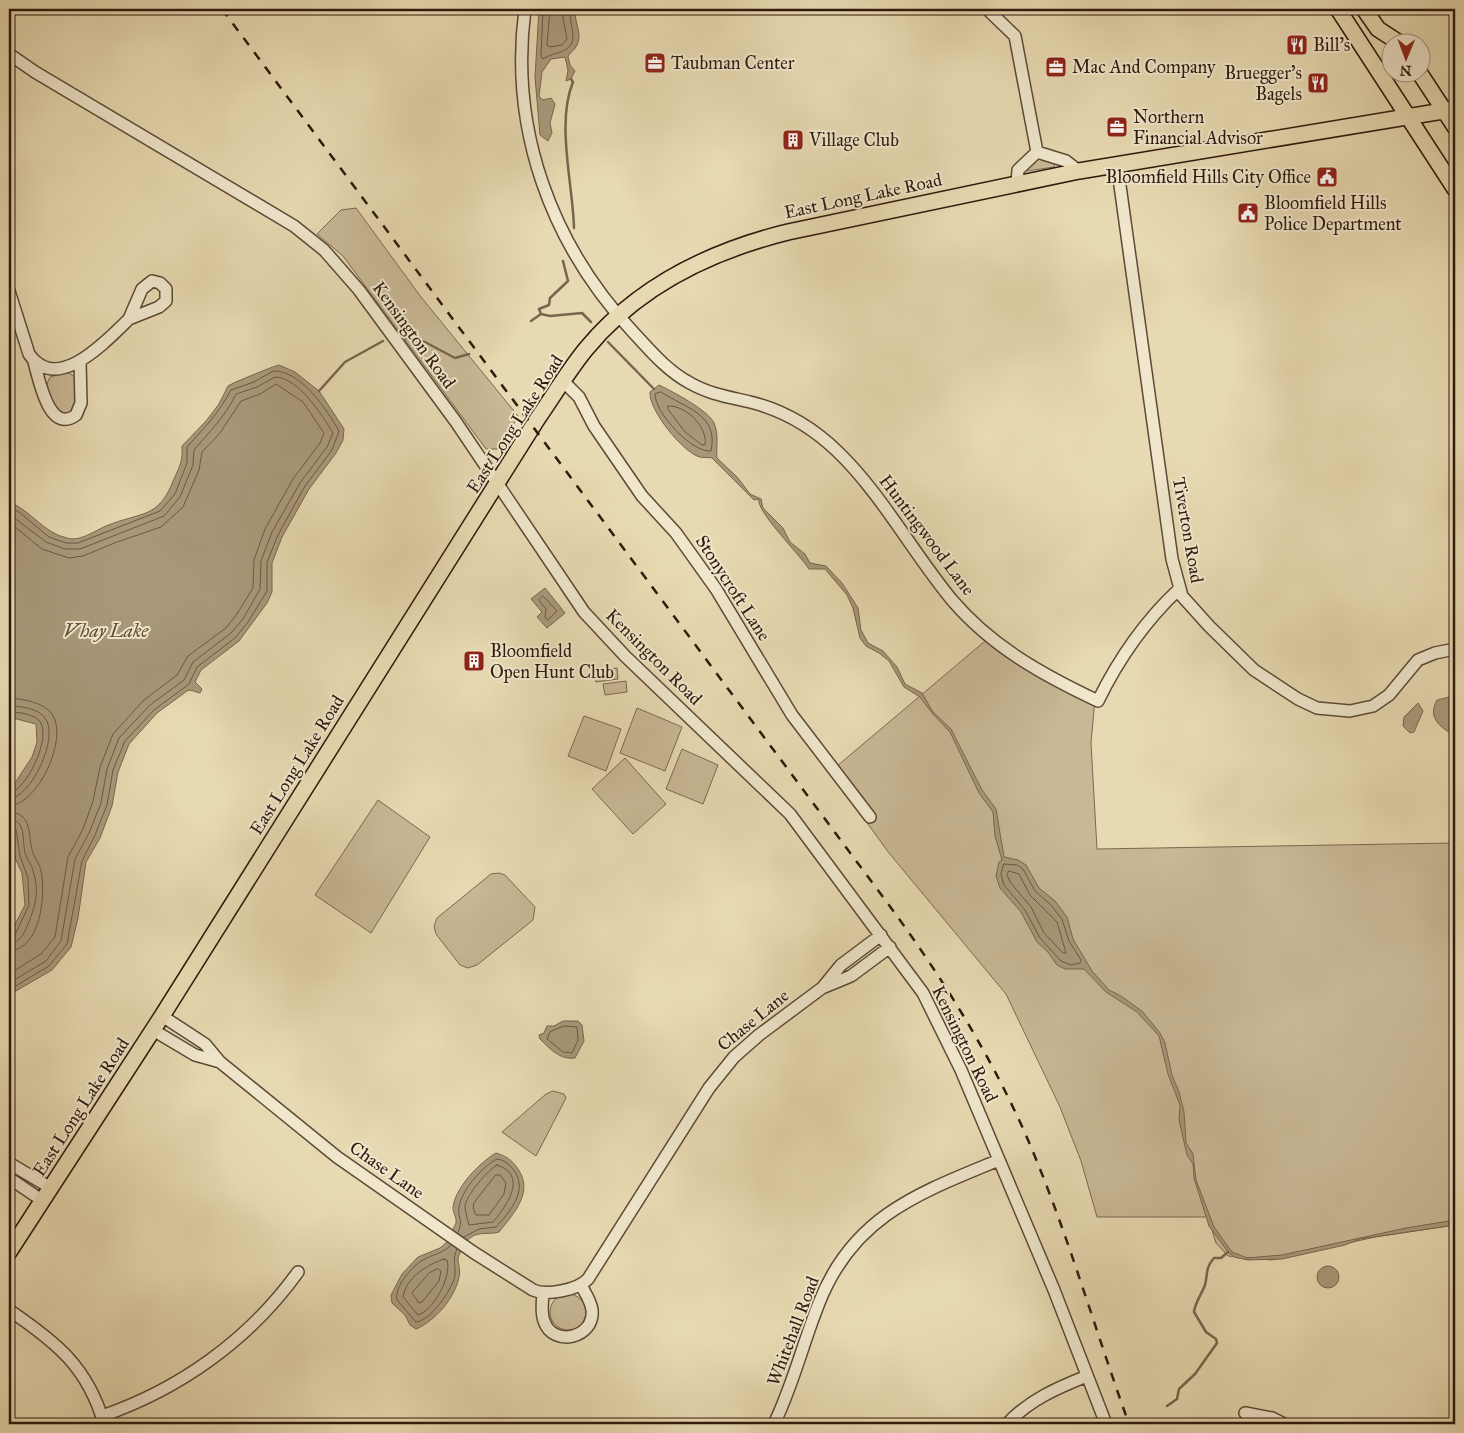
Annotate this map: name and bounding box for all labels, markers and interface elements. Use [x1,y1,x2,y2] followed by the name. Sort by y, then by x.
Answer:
[1382,32,1432,82] north arrow
[1285,33,1309,57] restaurant icon: Bill's
[1313,34,1350,56] place label: Bill's
[643,51,667,75] office icon: Taubman Center
[671,52,795,74] place label: Taubman Center
[1044,55,1068,79] office icon: Mac And Company
[1072,56,1216,78] place label: Mac And Company
[1224,62,1302,106] place label: Bruegger's Bagels
[1400,62,1412,79] text: N
[1306,71,1330,95] restaurant icon: Bruegger's Bagels
[1133,106,1263,149] place label: Northern Financial Advisor
[1105,115,1129,139] office icon: Northern Financial Advisor
[781,128,805,152] building icon: Village Club
[808,129,899,152] place label: Village Club
[1315,165,1339,189] public building icon: Bloomfield Hills City Office
[1106,166,1311,188] place label: Bloomfield Hills City Office
[782,169,944,224] street label: East Long Lake Road
[1264,192,1402,235] place label: Bloomfield Hills Police Department
[1236,201,1260,225] public building icon: Bloomfield Hills Police Department
[367,277,460,393] street label: Kensington Road
[462,351,569,498] street label: East Long Lake Road
[874,470,980,600] street label: Huntingwood Lane
[1168,475,1208,585] street label: Tiverton Road
[691,531,775,645] street label: Stonycroft Lane
[601,604,707,710] street label: Kensington Road
[64,619,149,642] water label: Vhay Lake
[490,640,614,683] place label: Bloomfield Open Hunt Club
[462,649,486,673] building icon: Bloomfield Open Hunt Club
[245,691,350,839] street label: East Long Lake Road
[926,982,1003,1106] street label: Kensington Road
[713,984,793,1056] street label: Chase Lane
[28,1034,135,1181] street label: East Long Lake Road
[345,1136,429,1204] street label: Chase Lane
[762,1273,824,1389] street label: Whitehall Road

